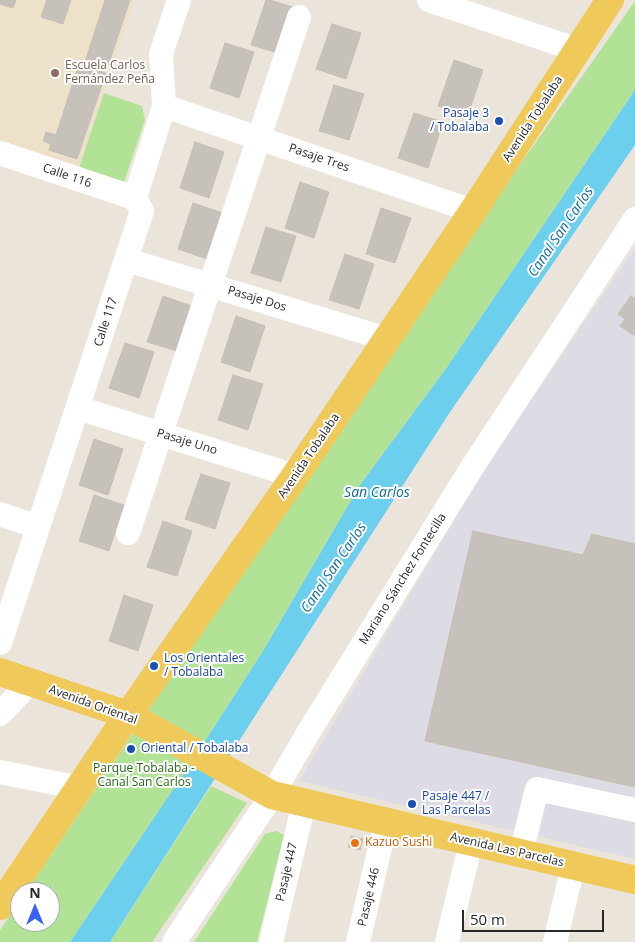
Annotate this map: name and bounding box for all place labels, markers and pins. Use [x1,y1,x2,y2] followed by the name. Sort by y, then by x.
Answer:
[65,59,155,87] place label: Escuela Carlos Fernández Peña
[49,67,61,79] marker: Escuela Carlos Fernández Peña
[430,107,489,135] place label: Pasaje 3 / Tobalaba
[493,115,505,127] marker: Pasaje 3 / Tobalaba
[164,652,244,680] place label: Los Orientales / Tobalaba
[148,660,160,672] marker: Los Orientales / Tobalaba
[141,742,249,756] place label: Oriental / Tobalaba
[125,743,137,755] marker: Oriental / Tobalaba
[422,790,490,818] place label: Pasaje 447 / Las Parcelas
[406,798,418,810] marker: Pasaje 447 / Las Parcelas
[365,836,432,850] place label: Kazuo Sushi
[349,837,361,849] marker: Kazuo Sushi

